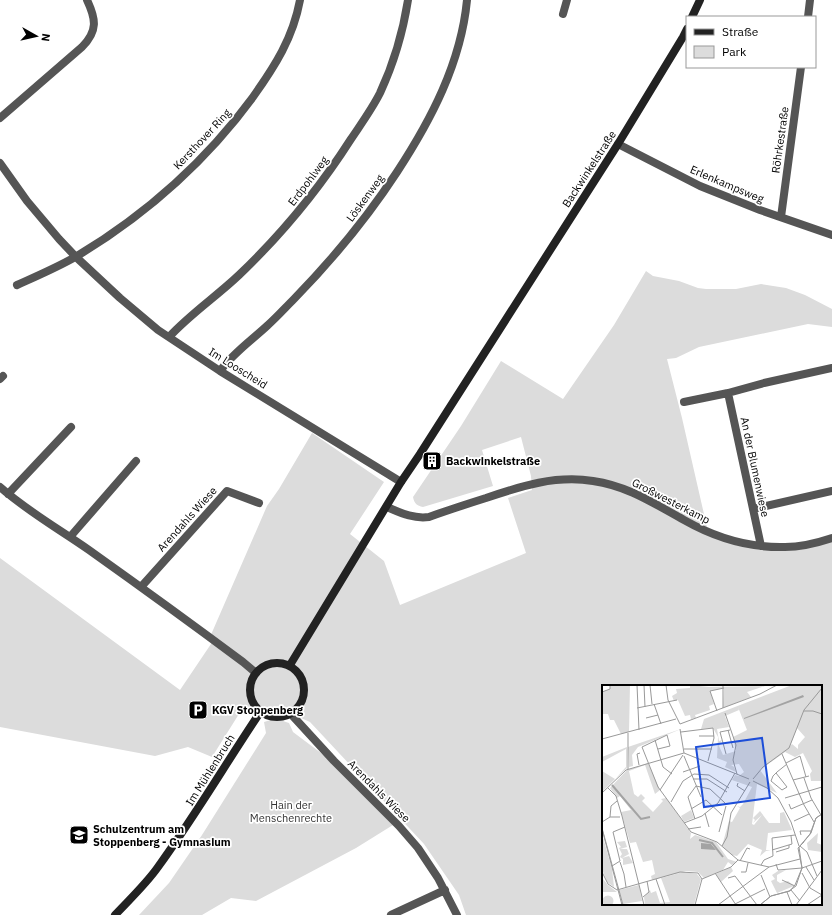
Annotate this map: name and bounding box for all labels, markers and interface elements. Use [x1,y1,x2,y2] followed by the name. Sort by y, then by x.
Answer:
[16,16,56,56] north arrow
[686,16,816,68] legend
[722,24,759,39] text: Straße
[38,32,53,42] text: N
[722,44,747,59] text: Park
[170,106,234,172] street label: Kersthover Ring
[768,106,792,174] street label: Röhrkestraße
[559,128,619,210] street label: Backwinkelstraße
[285,153,331,209] street label: Erdpohlweg
[688,162,766,206] street label: Erlenkampsweg
[343,171,387,224] street label: Löskenweg
[206,344,270,392] street label: Im Looscheid
[738,416,772,518] street label: An der Blumenwiese
[421,450,443,472] building icon: Backwinkelstraße
[446,454,540,468] place label: Backwinkelstraße
[630,475,712,527] street label: Großwesterkamp
[154,484,220,554] street label: Arendahls Wiese
[602,685,822,905] inset map
[187,699,209,721] parking icon: KGV Stoppenberg
[212,703,304,717] place label: KGV Stoppenberg
[182,732,238,808] street label: Im Mühlenbruch
[345,757,413,825] street label: Arendahls Wiese
[250,798,332,825] park label: Hain der Menschenrechte
[93,822,231,849] place label: Schulzentrum am Stoppenberg - Gymnasium
[68,824,90,846] school or university icon: Schulzentrum am Stoppenberg - Gymnasium

